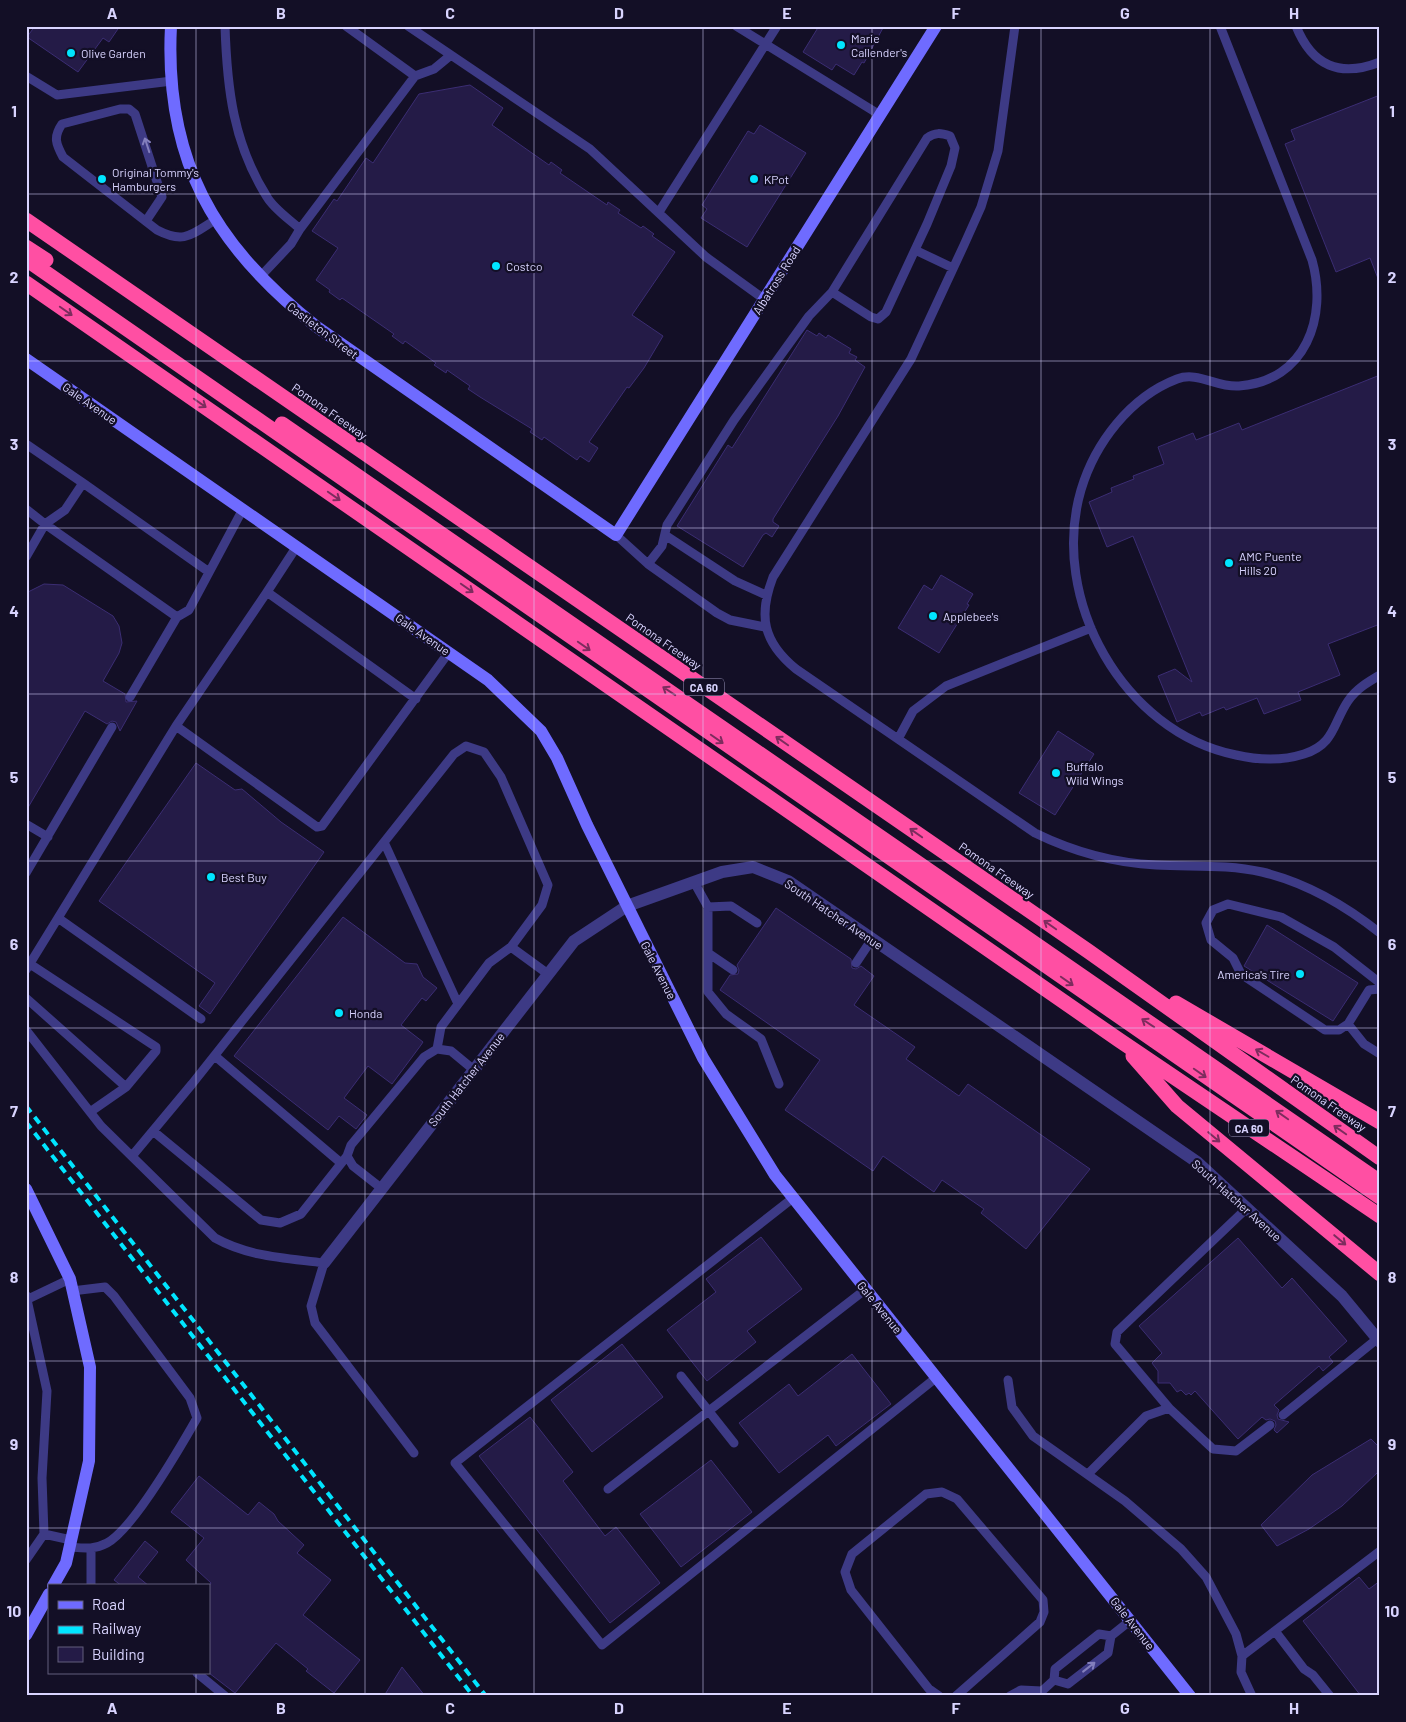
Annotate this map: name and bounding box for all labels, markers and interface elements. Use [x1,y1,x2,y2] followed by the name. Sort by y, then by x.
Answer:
[107,3,118,22] text: A
[276,3,286,22] text: B
[445,3,455,22] text: C
[614,3,624,22] text: D
[782,3,792,22] text: E
[952,3,961,22] text: F
[1120,3,1130,22] text: G
[1289,3,1299,22] text: H
[851,31,908,59] place label: Marie Callender's
[835,39,847,51] marker: Marie Callender's
[81,46,146,60] place label: Olive Garden
[65,47,77,59] marker: Olive Garden
[11,101,17,120] text: 1
[1389,101,1395,120] text: 1
[141,137,151,153] one-way arrow
[112,165,199,193] place label: Original Tommy's Hamburgers
[764,172,789,186] place label: KPot
[96,173,108,185] marker: Original Tommy's Hamburgers
[748,173,760,185] marker: KPot
[749,243,803,317] street label: Albatross Road
[506,259,543,273] place label: Costco
[490,260,502,272] marker: Costco
[10,267,19,286] text: 2
[1388,267,1397,286] text: 2
[285,299,361,361] street label: Castleton Street
[59,306,73,316] one-way arrow
[60,379,120,427] street label: Gale Avenue
[290,380,371,442] street label: Pomona Freeway
[193,398,207,409] one-way arrow
[10,434,18,453] text: 3
[1388,434,1396,453] text: 3
[326,491,340,501] one-way arrow
[1239,549,1302,577] place label: AMC Puente Hills 20
[1223,557,1235,569] marker: AMC Puente Hills 20
[460,583,474,593] one-way arrow
[9,601,19,620] text: 4
[1387,601,1397,620] text: 4
[943,609,999,623] place label: Applebee's
[393,610,453,658] street label: Gale Avenue
[624,610,705,672] street label: Pomona Freeway
[927,610,939,622] marker: Applebee's
[576,641,590,651] one-way arrow
[684,679,724,696] road number: CA 60
[662,686,676,696] one-way arrow
[710,734,724,744] one-way arrow
[776,736,790,746] one-way arrow
[1066,759,1124,787] place label: Buffalo Wild Wings
[10,767,19,786] text: 5
[1050,767,1062,779] marker: Buffalo Wild Wings
[1388,767,1397,786] text: 5
[909,828,923,838] one-way arrow
[957,839,1038,901] street label: Pomona Freeway
[221,870,267,884] place label: Best Buy
[205,871,217,883] marker: Best Buy
[782,876,886,952] street label: South Hatcher Avenue
[1043,920,1057,930] one-way arrow
[10,934,19,953] text: 6
[1388,934,1397,953] text: 6
[638,939,680,1001] street label: Gale Avenue
[1217,967,1290,981] place label: America's Tire
[1294,968,1306,980] marker: America's Tire
[1060,976,1074,986] one-way arrow
[349,1006,382,1020] place label: Honda
[333,1007,345,1019] marker: Honda
[1141,1017,1155,1028] one-way arrow
[425,1029,507,1129] street label: South Hatcher Avenue
[1256,1048,1270,1058] one-way arrow
[1193,1068,1207,1078] one-way arrow
[1289,1072,1370,1134] street label: Pomona Freeway
[10,1101,18,1120] text: 7
[1388,1101,1396,1120] text: 7
[1275,1110,1289,1120] one-way arrow
[1229,1120,1269,1136] road number: CA 60
[1333,1125,1347,1135] one-way arrow
[1208,1131,1221,1142] one-way arrow
[1189,1156,1285,1244] street label: South Hatcher Avenue
[1333,1235,1346,1246] one-way arrow
[10,1267,19,1286] text: 8
[1388,1267,1397,1286] text: 8
[855,1278,905,1336] street label: Gale Avenue
[10,1434,18,1453] text: 9
[1388,1434,1396,1453] text: 9
[48,1584,210,1674] legend
[1108,1594,1158,1652] street label: Gale Avenue
[92,1595,125,1613] text: Road
[7,1601,21,1620] text: 10
[1385,1601,1399,1620] text: 10
[92,1619,141,1637] text: Railway
[92,1645,145,1663] text: Building
[1082,1662,1095,1673] one-way arrow
[107,1698,118,1717] text: A
[276,1698,286,1717] text: B
[445,1698,455,1717] text: C
[614,1698,624,1717] text: D
[782,1698,792,1717] text: E
[952,1698,961,1717] text: F
[1120,1698,1130,1717] text: G
[1289,1698,1299,1717] text: H

